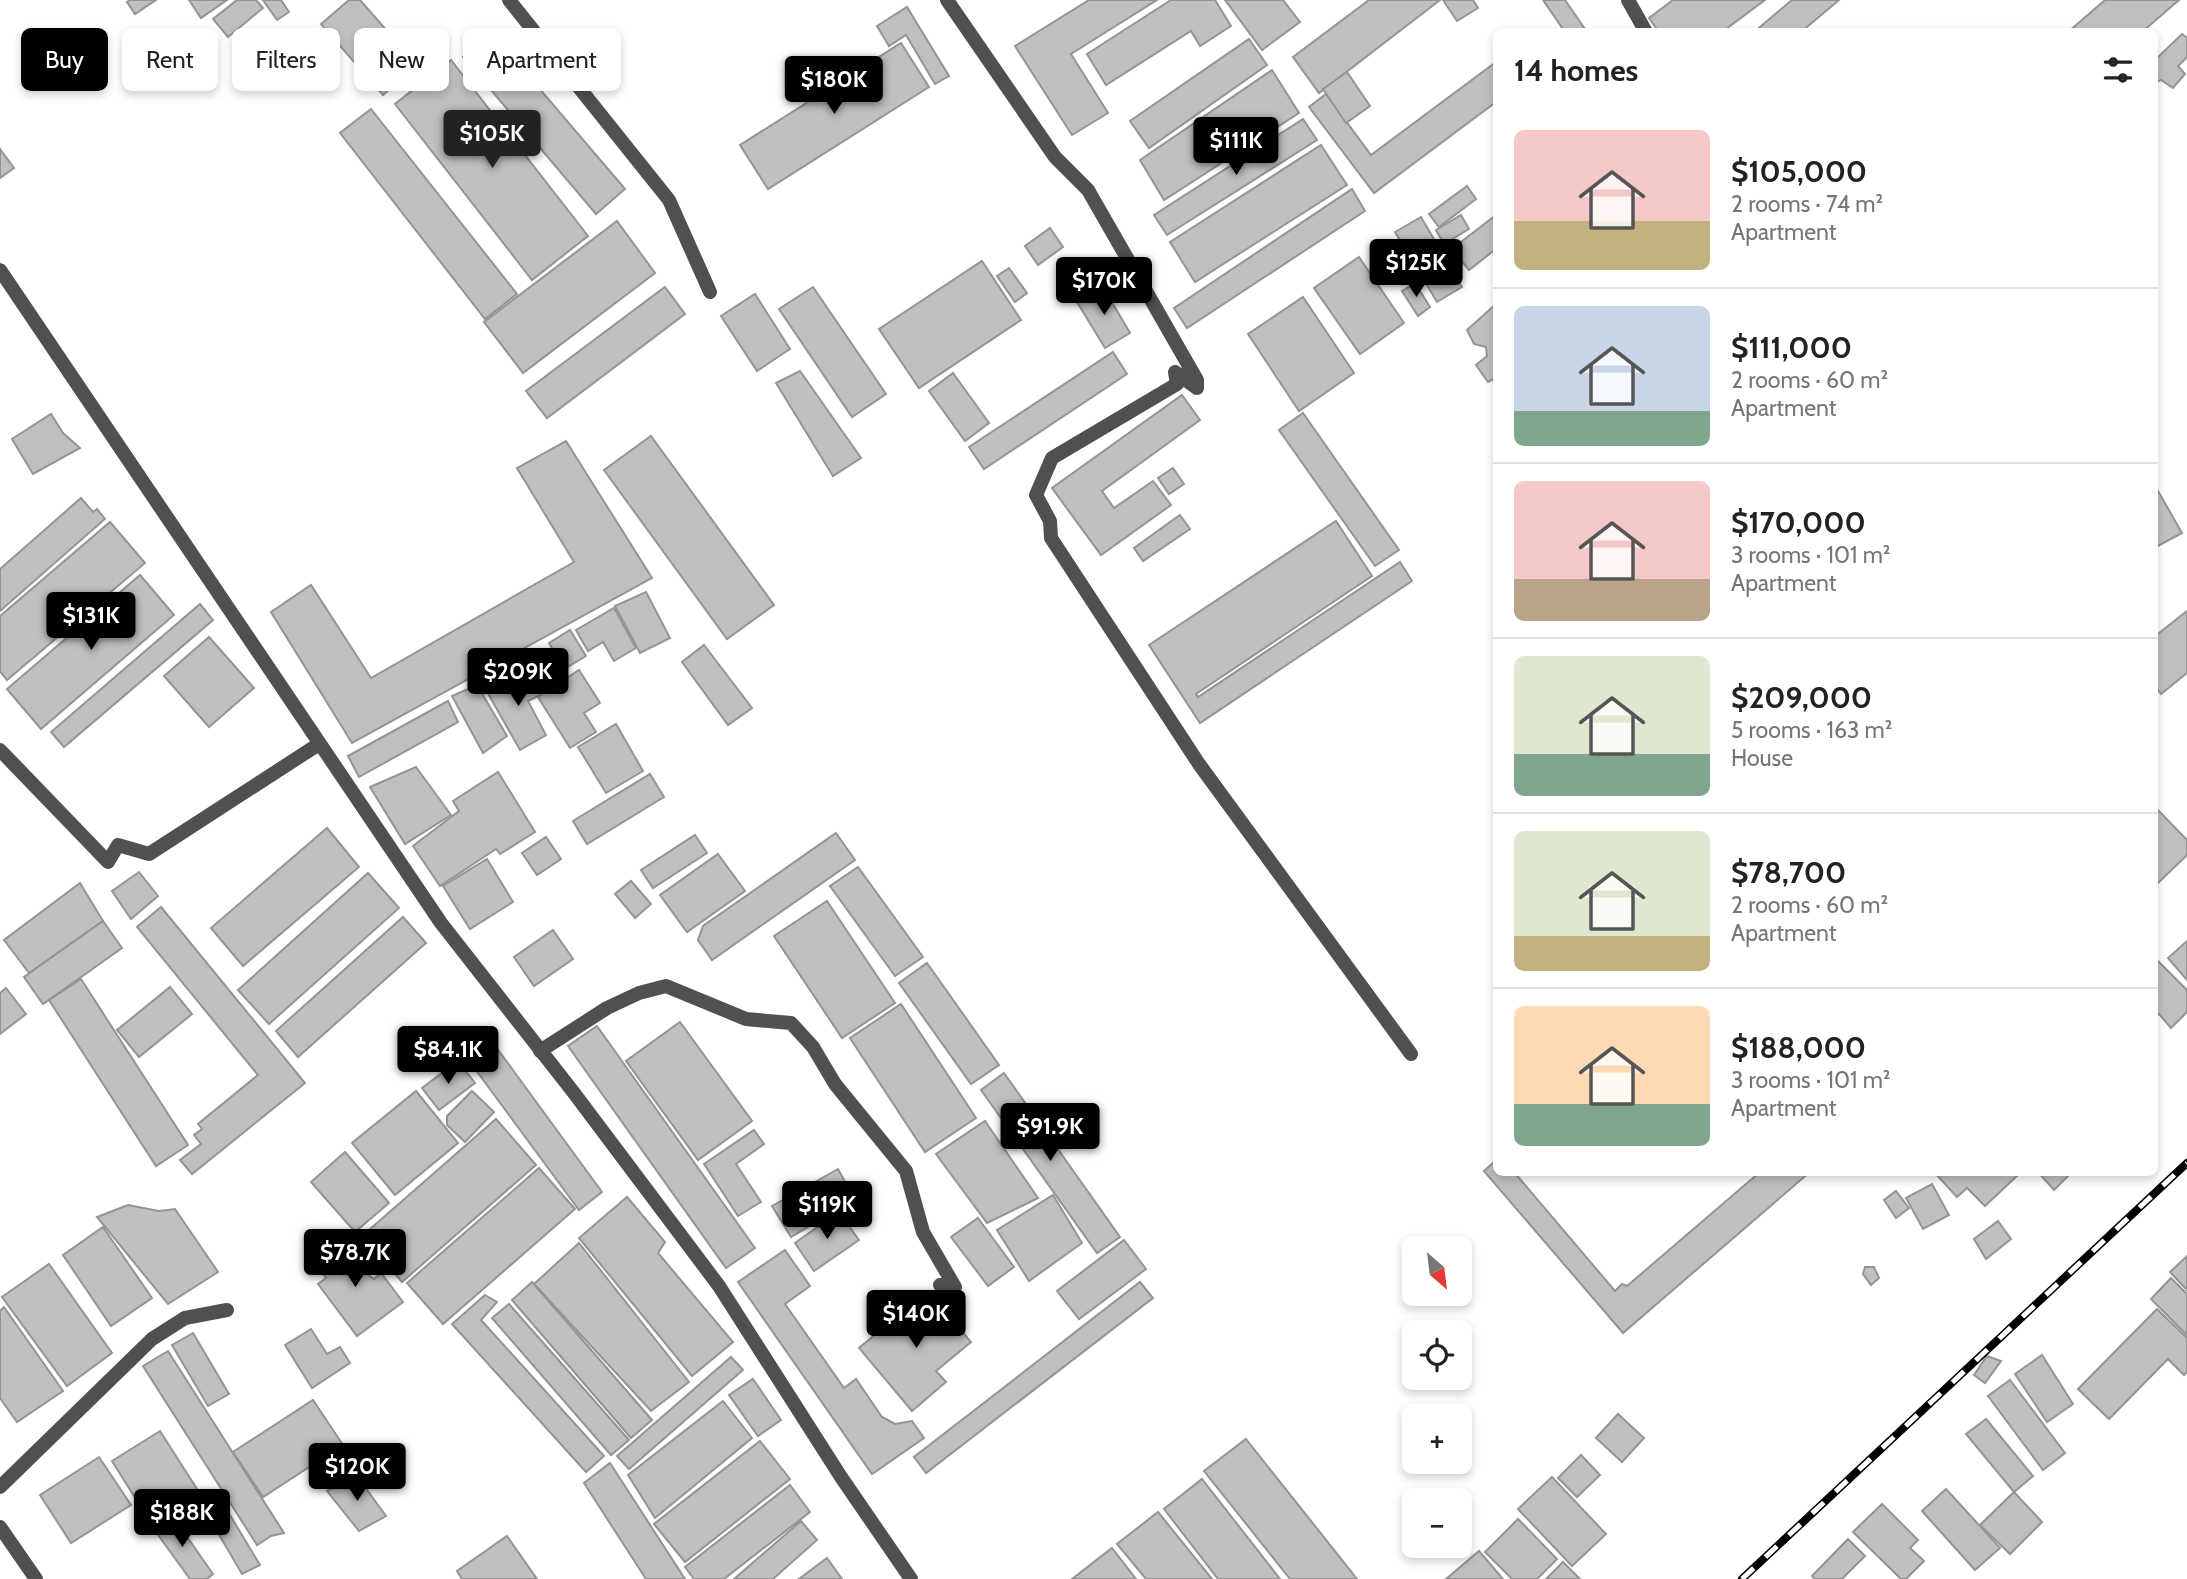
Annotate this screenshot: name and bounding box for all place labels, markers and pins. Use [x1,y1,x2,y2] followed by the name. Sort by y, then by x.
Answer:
[785,57,883,116] pin: $180K
[443,110,541,170] pin: $105K
[1187,118,1285,177] pin: $111K
[1367,240,1465,299] pin: $125K
[1055,258,1153,317] pin: $170K
[42,592,140,652] pin: $131K
[469,648,567,708] pin: $209K
[391,1026,505,1086] pin: $84.1K
[993,1104,1107,1163] pin: $91.9K
[778,1182,876,1241] pin: $119K
[298,1230,412,1289] pin: $78.7K
[867,1290,965,1350] pin: $140K
[308,1444,406,1503] pin: $120K
[133,1490,231,1549] pin: $188K

